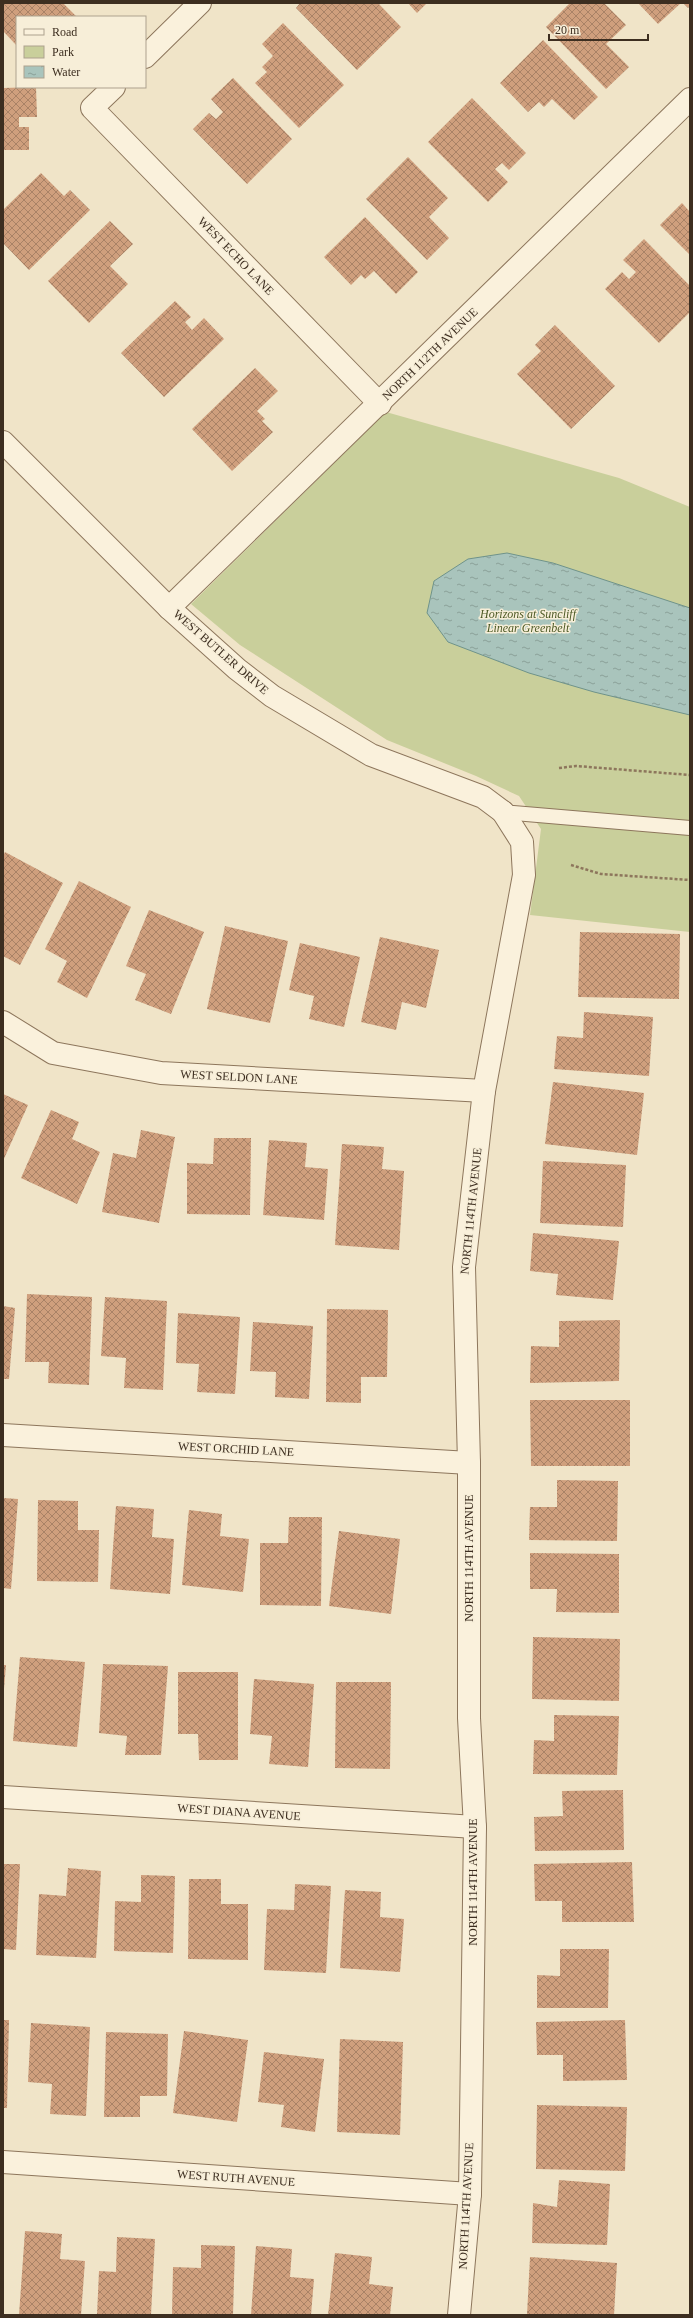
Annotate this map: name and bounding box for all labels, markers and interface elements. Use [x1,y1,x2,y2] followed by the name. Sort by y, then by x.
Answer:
[16,16,146,88] legend
[549,16,648,42] scale bar
[555,23,580,37] text: 20 m
[52,25,77,39] text: Road
[52,45,74,59] text: Park
[52,65,80,79] text: Water
[195,214,277,298] street label: WEST ECHO LANE
[379,305,481,403] street label: NORTH 112TH AVENUE
[170,607,272,697] street label: WEST BUTLER DRIVE
[479,607,578,635] park label: Horizons at Suncliff Linear Greenbelt
[180,1067,298,1087] street label: WEST SELDON LANE
[457,1147,485,1275] street label: NORTH 114TH AVENUE
[177,1439,295,1459] street label: WEST ORCHID LANE
[462,1494,476,1622] street label: NORTH 114TH AVENUE
[177,1801,301,1823] street label: WEST DIANA AVENUE
[466,1818,480,1946] street label: NORTH 114TH AVENUE
[456,2142,476,2270] street label: NORTH 114TH AVENUE
[177,2167,295,2189] street label: WEST RUTH AVENUE

